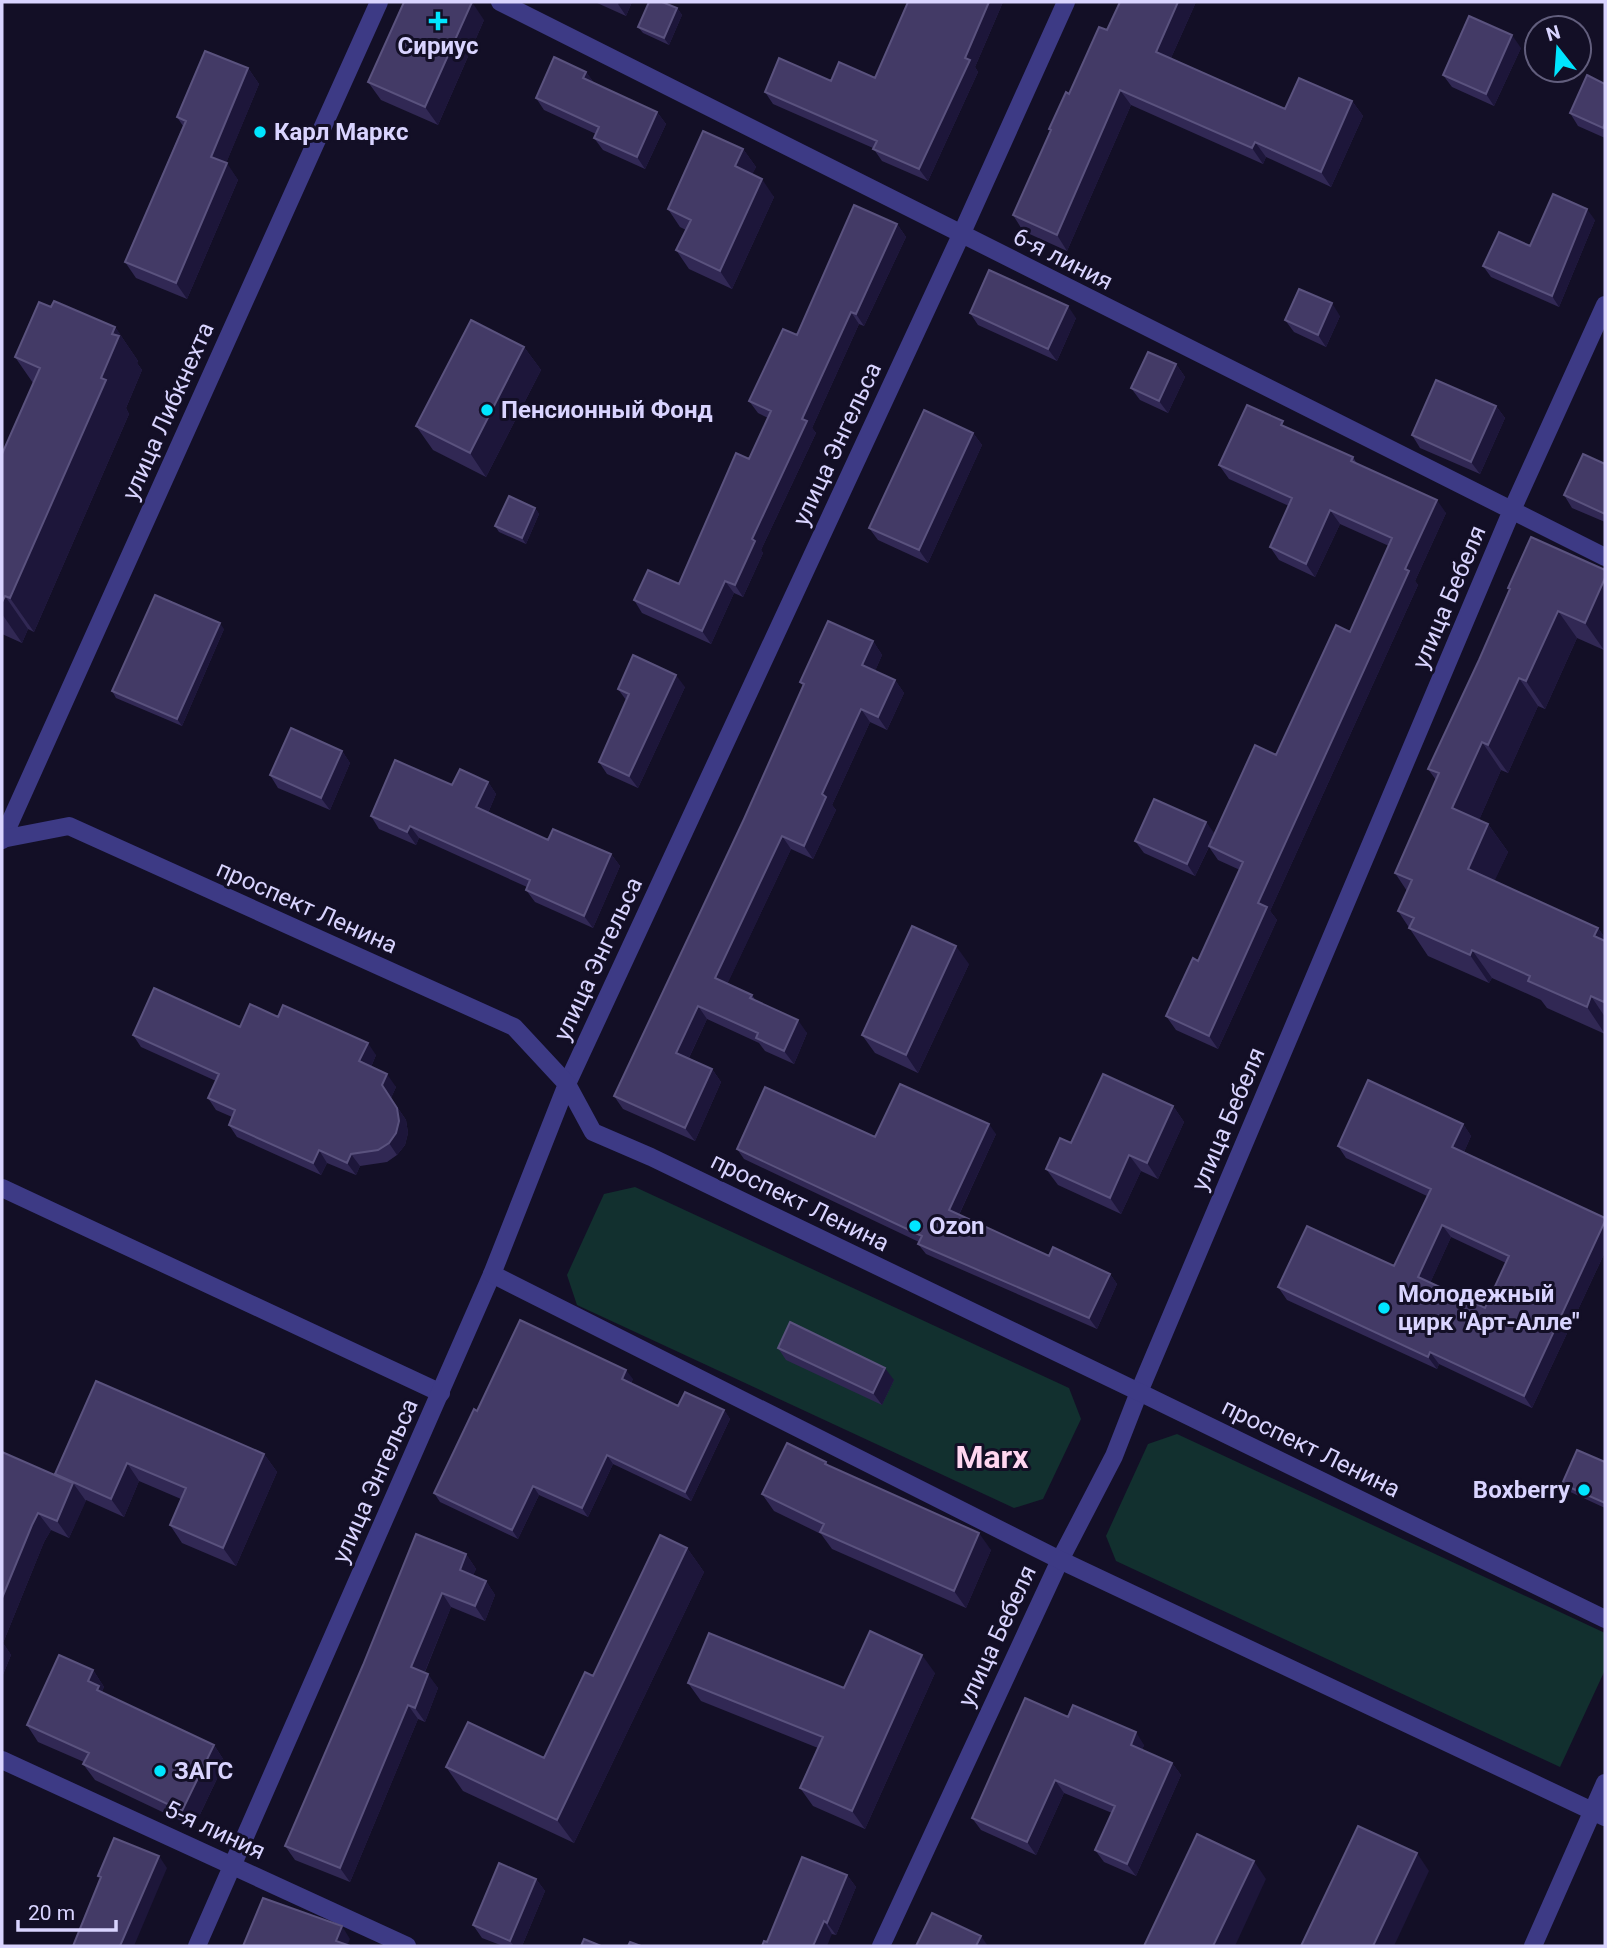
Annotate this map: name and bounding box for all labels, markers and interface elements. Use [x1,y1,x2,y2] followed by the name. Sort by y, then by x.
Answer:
[430,13,446,29] marker: Сириус
[1523,14,1593,84] north arrow
[1543,20,1563,46] text: N
[398,32,478,60] place label: Сириус
[274,118,408,146] place label: Карл Маркс
[252,124,268,140] marker: Карл Маркс
[1009,222,1117,296] street label: 6-я линия
[116,318,220,504] street label: улица Либкнехта
[787,358,887,530] street label: улица Энгельса
[501,396,713,424] place label: Пенсионный Фонд
[479,402,495,418] marker: Пенсионный Фонд
[1406,521,1492,673] street label: улица Бебеля
[212,855,402,959] street label: проспект Ленина
[548,873,648,1045] street label: улица Энгельса
[1185,1043,1271,1195] street label: улица Бебеля
[706,1147,894,1257] street label: проспект Ленина
[929,1212,985,1240] place label: Ozon
[907,1218,923,1234] marker: Ozon
[1398,1280,1580,1336] place label: Молодежный цирк "Арт-Алле"
[1376,1300,1392,1316] marker: Молодежный цирк "Арт-Алле"
[1217,1393,1405,1503] street label: проспект Ленина
[326,1394,424,1568] street label: улица Энгельса
[955,1438,1029,1476] district label: Marx
[1473,1476,1571,1504] place label: Boxberry
[1576,1482,1592,1498] marker: Boxberry
[952,1561,1042,1711] street label: улица Бебеля
[174,1757,233,1785] place label: ЗАГС
[152,1763,168,1779] marker: ЗАГС
[160,1795,270,1865] street label: 5-я линия
[18,1888,116,1932] scale bar
[28,1901,75,1925] text: 20 m

